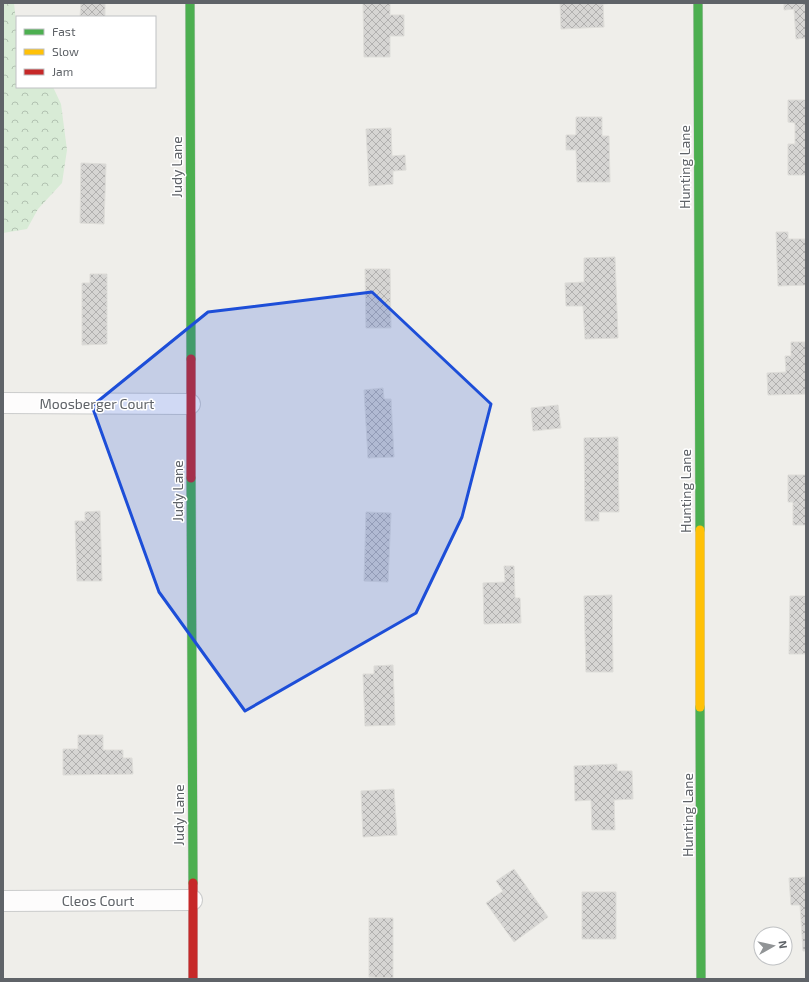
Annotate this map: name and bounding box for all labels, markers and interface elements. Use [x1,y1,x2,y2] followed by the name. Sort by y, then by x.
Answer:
[16,16,156,88] legend
[52,24,76,38] text: Fast
[52,44,79,58] text: Slow
[52,64,73,78] text: Jam
[676,125,693,209] street label: Hunting Lane
[168,136,185,198] street label: Judy Lane
[40,395,154,412] street label: Moosberger Court
[677,449,694,533] street label: Hunting Lane
[169,460,186,522] street label: Judy Lane
[679,773,696,857] street label: Hunting Lane
[170,784,187,846] street label: Judy Lane
[62,892,134,909] street label: Cleos Court
[753,926,793,966] north arrow
[776,940,790,949] text: N

